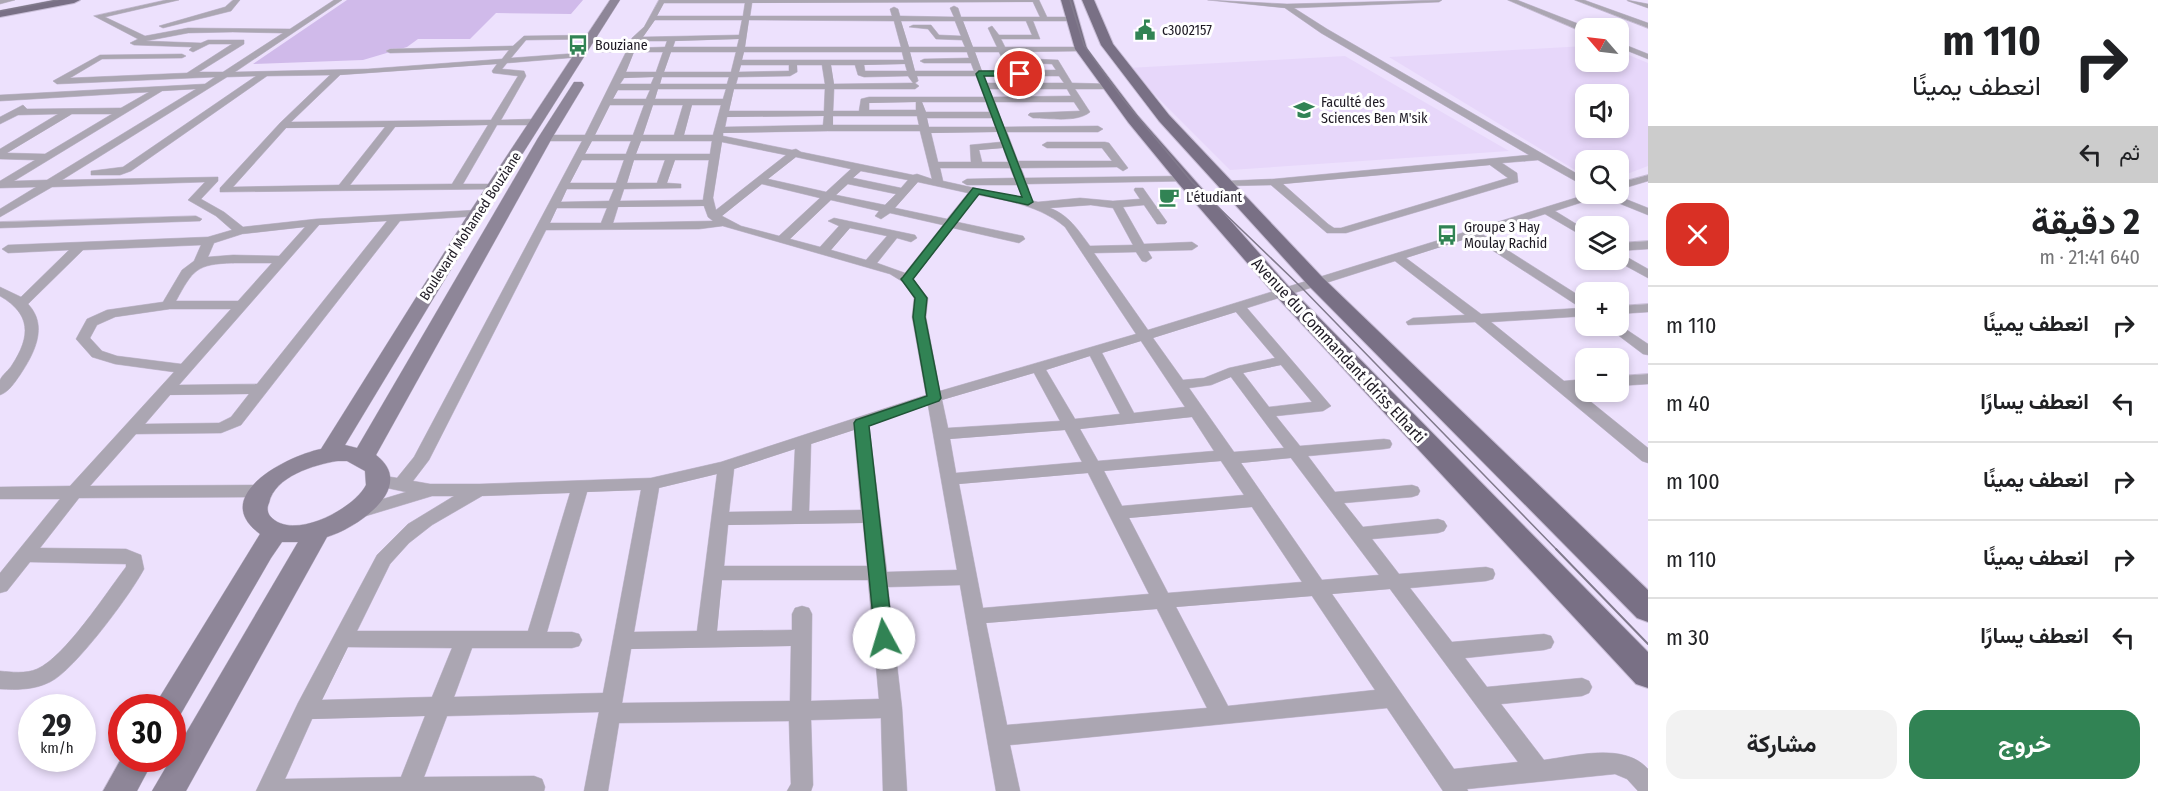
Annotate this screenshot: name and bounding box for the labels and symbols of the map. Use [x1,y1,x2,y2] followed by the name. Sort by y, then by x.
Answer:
[1133,18,1157,42] public building icon: c3002157
[1575,18,1629,72] north arrow
[1162,22,1212,39] place label: c3002157
[566,33,590,57] bus stop icon: Bouziane
[595,37,648,54] place label: Bouziane
[994,48,1045,99] pin
[1321,94,1428,127] place label: Faculté des Sciences Ben M'sik
[1292,98,1316,122] school or university icon: Faculté des Sciences Ben M'sik
[416,149,525,304] street label: Boulevard Mohamed Bouziane
[1157,185,1181,209] cafe icon: L'étudiant
[1186,189,1243,206] place label: L'étudiant
[1464,219,1547,252] place label: Groupe 3 Hay Moulay Rachid
[1435,223,1459,247] bus stop icon: Groupe 3 Hay Moulay Rachid
[1248,254,1429,447] street label: Avenue du Commandant Idriss Elharti
[852,606,916,670] position arrow
[108,694,186,772] speed limit sign: 30

